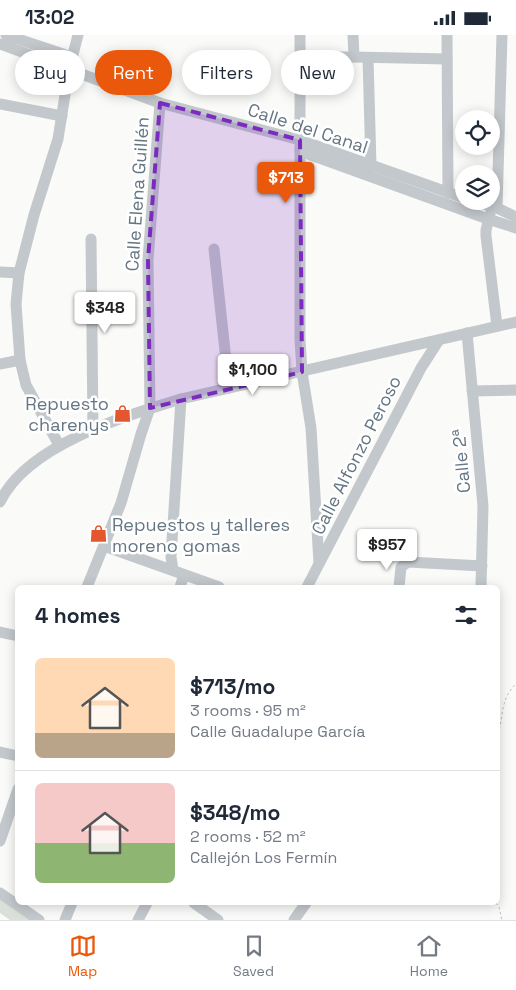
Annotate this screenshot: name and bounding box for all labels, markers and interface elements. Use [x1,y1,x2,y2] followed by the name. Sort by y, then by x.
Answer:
[25,5,74,30] text: 13:02
[15,50,85,95] chip: Buy
[95,50,172,95] chip: Rent
[182,50,271,95] chip: Filters
[281,50,354,95] chip: New
[245,98,371,158] street label: Calle del Canal
[455,110,500,210] map controls
[455,110,500,155] button: locate
[120,116,154,272] street label: Calle Elena Guillén
[256,161,316,204] pin: $713
[455,165,500,210] button: layers
[268,167,304,188] text: $713
[75,291,135,334] pin: $348
[85,297,125,318] text: $348
[212,353,294,396] pin: $1,100
[229,359,277,380] text: $1,100
[306,372,406,538] street label: Calle Alfonzo Peroso
[25,392,109,436] place label: Repuesto charenys
[113,403,133,423] shop icon: Repuesto charenys
[447,427,475,494] street label: Calle 2ª
[112,513,290,557] place label: Repuestos y talleres moreno gomas
[88,524,108,544] shop icon: Repuestos y talleres moreno gomas
[357,529,417,571] pin: $957
[368,534,406,555] text: $957
[452,601,480,629] icon: filters
[35,602,121,629] text: 4 homes
[190,673,275,700] text: $713/mo
[75,678,135,738] icon: home
[190,700,306,721] text: 3 rooms · 95 m²
[190,721,366,742] text: Calle Guadalupe García
[190,799,280,826] text: $348/mo
[75,803,135,863] icon: home
[190,826,306,847] text: 2 rooms · 52 m²
[190,847,337,868] text: Callejón Los Fermín
[68,932,97,980] tab: Map
[233,932,274,980] tab: Saved
[410,932,448,980] tab: Home

